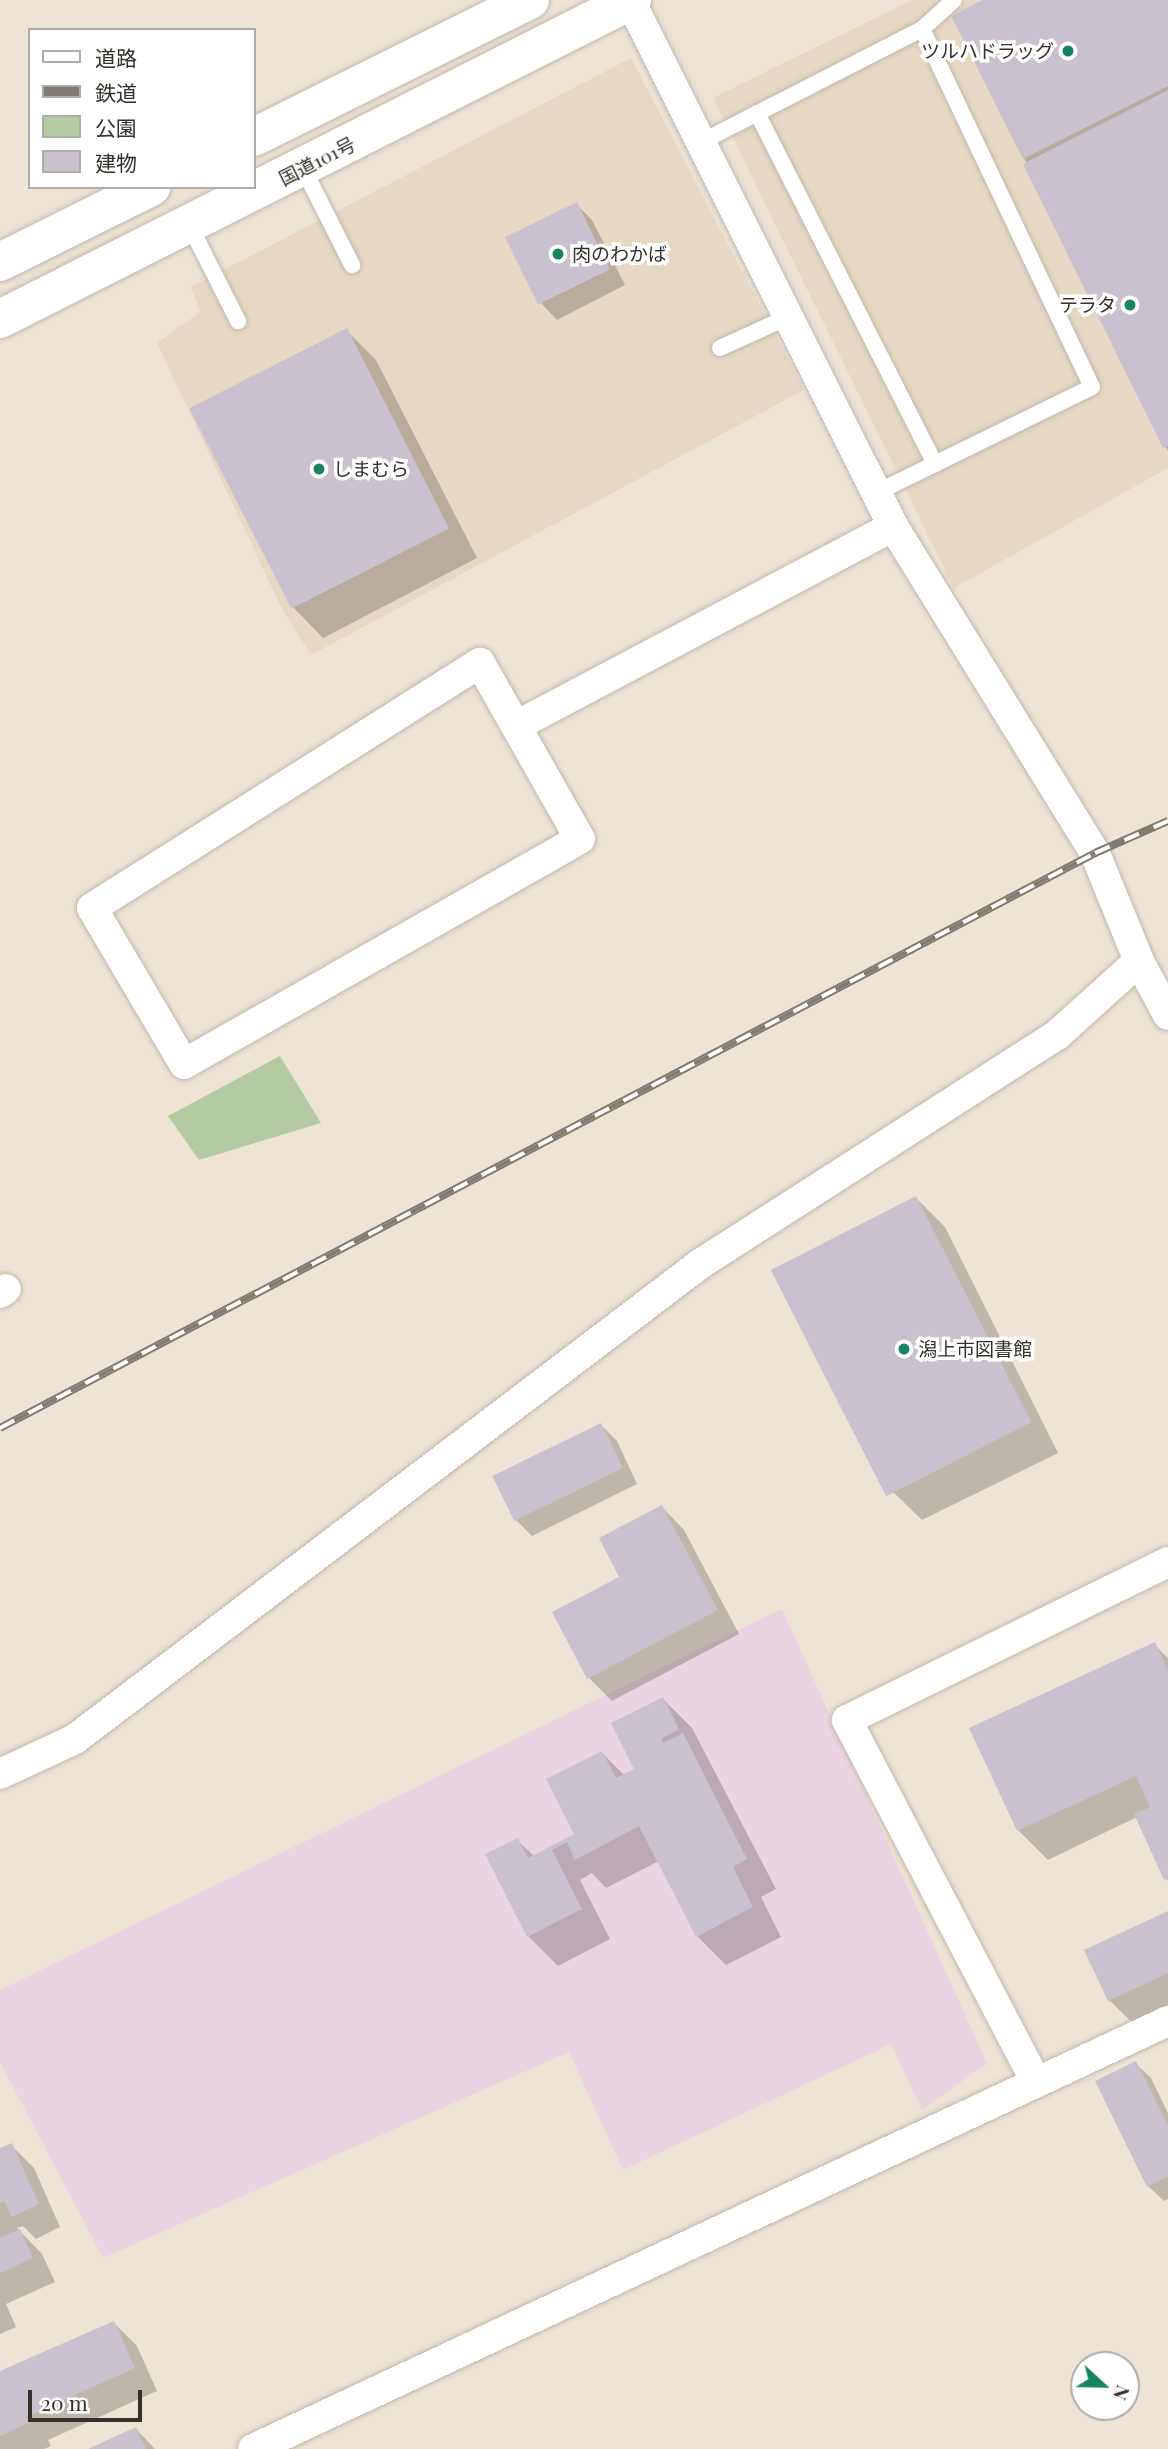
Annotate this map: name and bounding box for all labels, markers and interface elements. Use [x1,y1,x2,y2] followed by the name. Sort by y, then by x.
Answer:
[28,28,256,189] legend
[921,40,1054,62] place label: ツルハドラッグ
[95,43,137,71] text: 道路
[1060,43,1076,59] marker: ツルハドラッグ
[95,78,137,106] text: 鉄道
[95,113,137,141] text: 公園
[275,132,359,190] street label: 国道101号
[95,148,137,176] text: 建物
[572,243,667,265] place label: 肉のわかば
[550,246,566,262] marker: 肉のわかば
[1059,294,1116,316] place label: テラタ
[1122,297,1138,313] marker: テラタ
[333,458,409,480] place label: しまむら
[311,461,327,477] marker: しまむら
[918,1338,1032,1360] place label: 潟上市図書館
[896,1341,912,1357] marker: 潟上市図書館
[1070,2351,1140,2421] north arrow
[32,2376,145,2420] scale bar
[1108,2382,1137,2404] text: N
[41,2388,88,2416] text: 20 m

